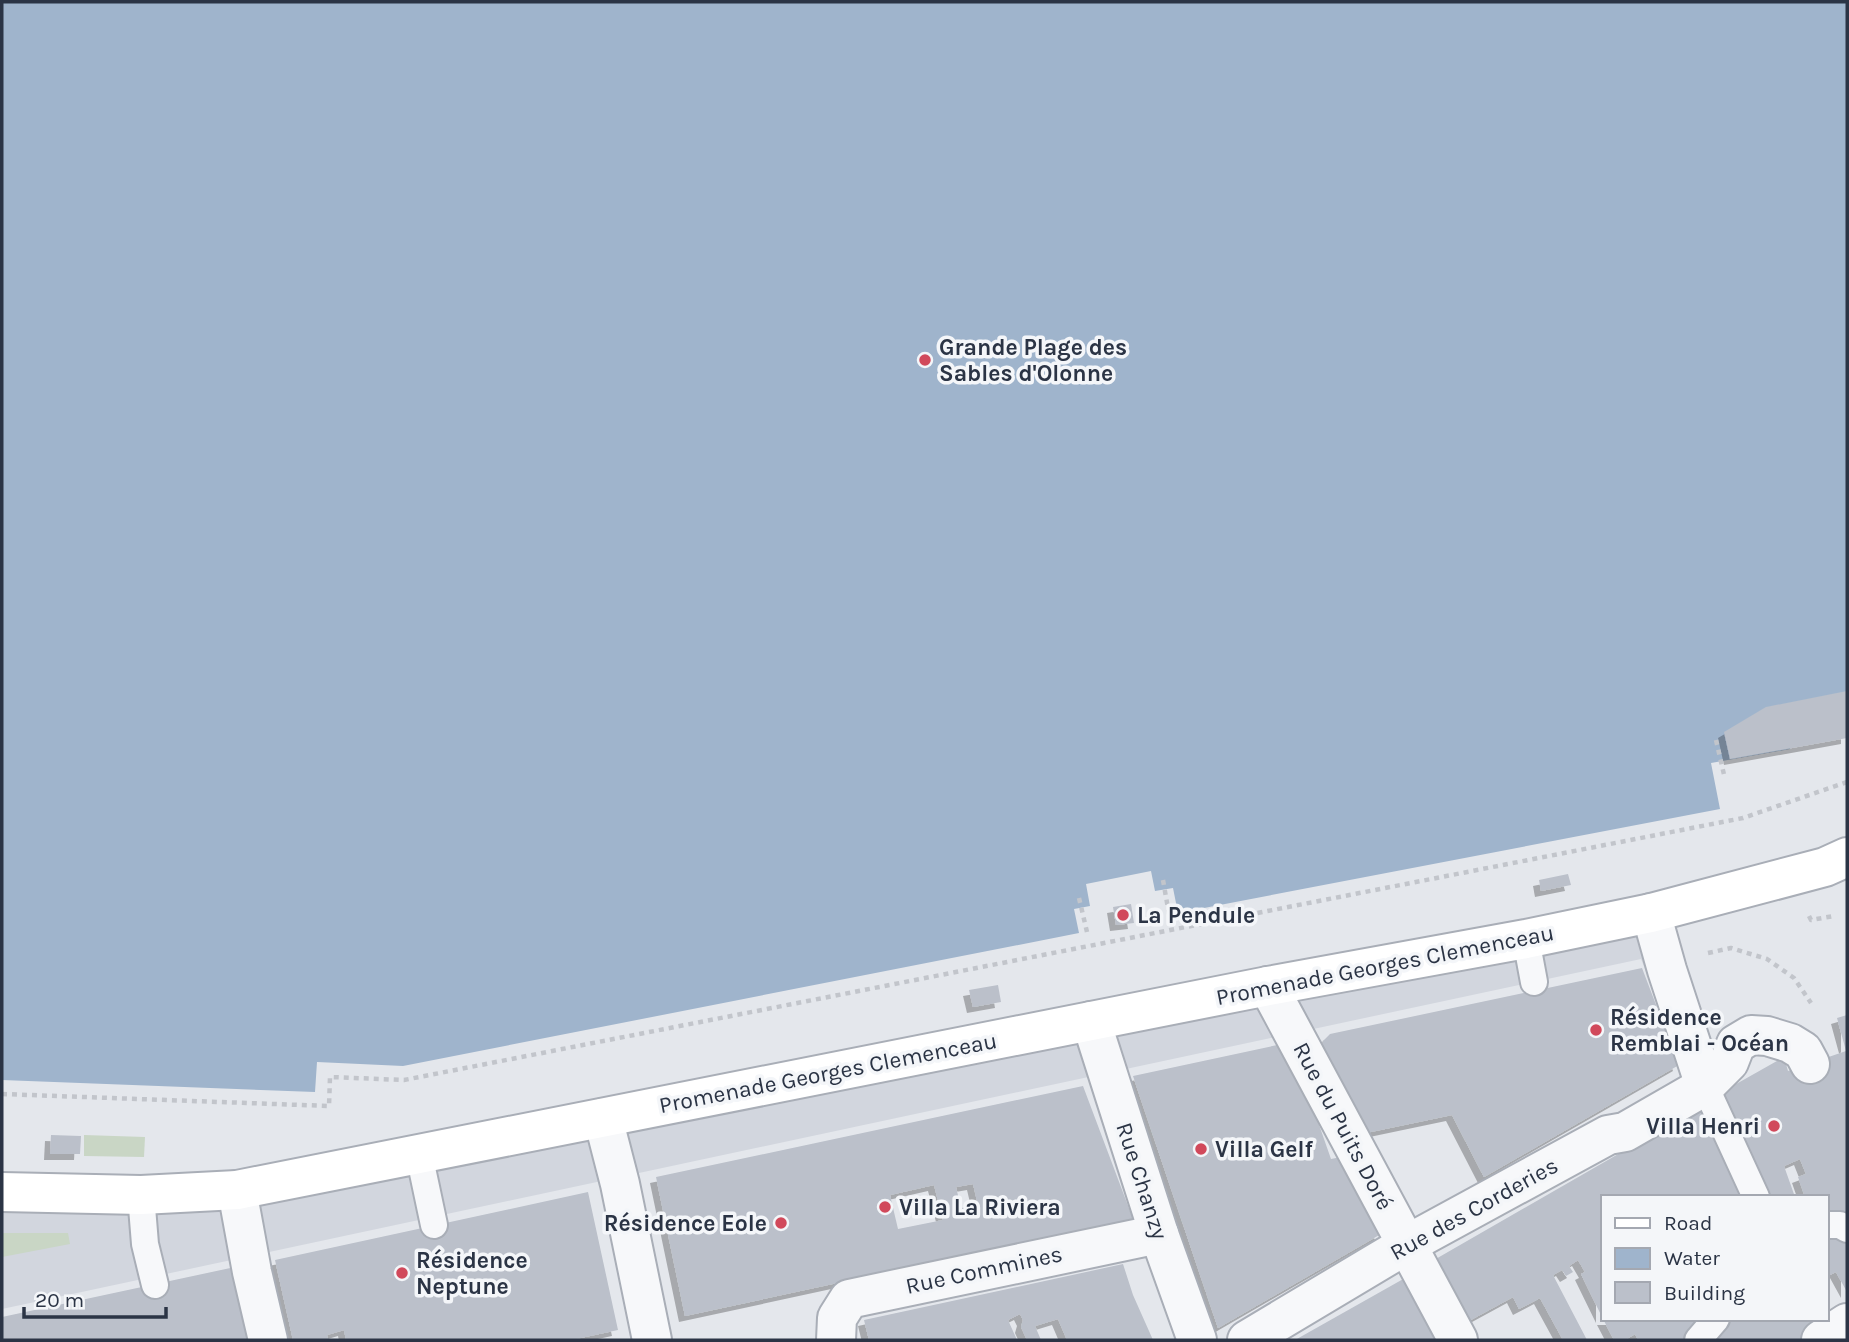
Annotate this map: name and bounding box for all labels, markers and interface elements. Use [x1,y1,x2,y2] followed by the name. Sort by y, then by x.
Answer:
[939,334,1127,387] place label: Grande Plage des Sables d'Olonne
[917,352,933,368] marker: Grande Plage des Sables d'Olonne
[1137,902,1255,929] place label: La Pendule
[1115,907,1131,923] marker: La Pendule
[1214,919,1556,1011] street label: Promenade Georges Clemenceau
[1610,1004,1789,1057] place label: Résidence Remblai - Océan
[1588,1022,1604,1038] marker: Résidence Remblai - Océan
[657,1027,999,1119] street label: Promenade Georges Clemenceau
[1287,1038,1399,1214] street label: Rue du Puits Doré
[1646,1113,1760,1140] place label: Villa Henri
[1766,1118,1782,1134] marker: Villa Henri
[1110,1119,1174,1243] street label: Rue Chanzy
[1215,1136,1313,1163] place label: Villa Gelf
[1193,1141,1209,1157] marker: Villa Gelf
[1385,1152,1563,1266] street label: Rue des Corderies
[899,1194,1061,1221] place label: Villa La Riviera
[1601,1195,1828,1321] legend
[877,1199,893,1215] marker: Villa La Riviera
[604,1210,767,1237] place label: Résidence Eole
[1664,1211,1712,1235] text: Road
[773,1215,789,1231] marker: Résidence Eole
[903,1240,1065,1300] street label: Rue Commines
[1664,1246,1720,1270] text: Water
[416,1247,528,1300] place label: Résidence Neptune
[394,1265,410,1281] marker: Résidence Neptune
[24,1276,166,1320] scale bar
[1664,1281,1745,1305] text: Building
[35,1288,84,1312] text: 20 m

